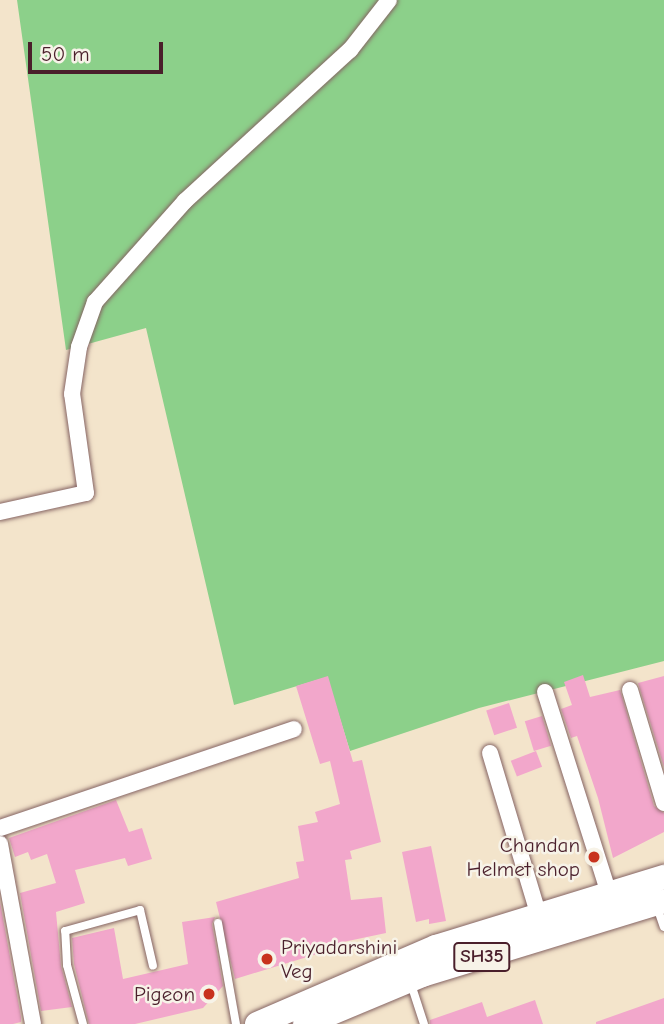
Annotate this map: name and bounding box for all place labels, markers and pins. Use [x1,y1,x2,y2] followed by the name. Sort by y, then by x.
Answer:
[467,832,580,882] place label: Chandan Helmet shop
[586,849,602,865] marker: Chandan Helmet shop
[281,934,397,984] place label: Priyadarshini Veg
[259,951,275,967] marker: Priyadarshini Veg
[134,981,195,1007] place label: Pigeon
[201,986,217,1002] marker: Pigeon

